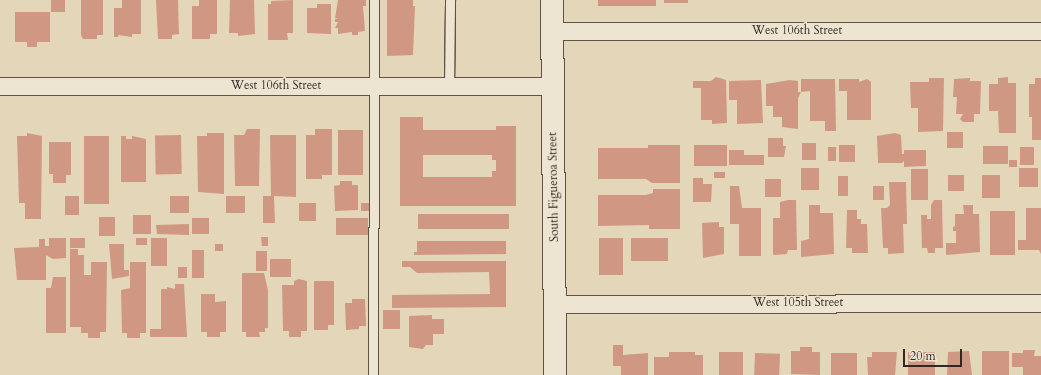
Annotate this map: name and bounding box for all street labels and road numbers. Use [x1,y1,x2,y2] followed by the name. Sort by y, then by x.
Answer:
[752,24,842,38] street label: West 106th Street
[231,79,321,93] street label: West 106th Street
[546,132,562,242] street label: South Figueroa Street
[753,296,843,310] street label: West 105th Street

